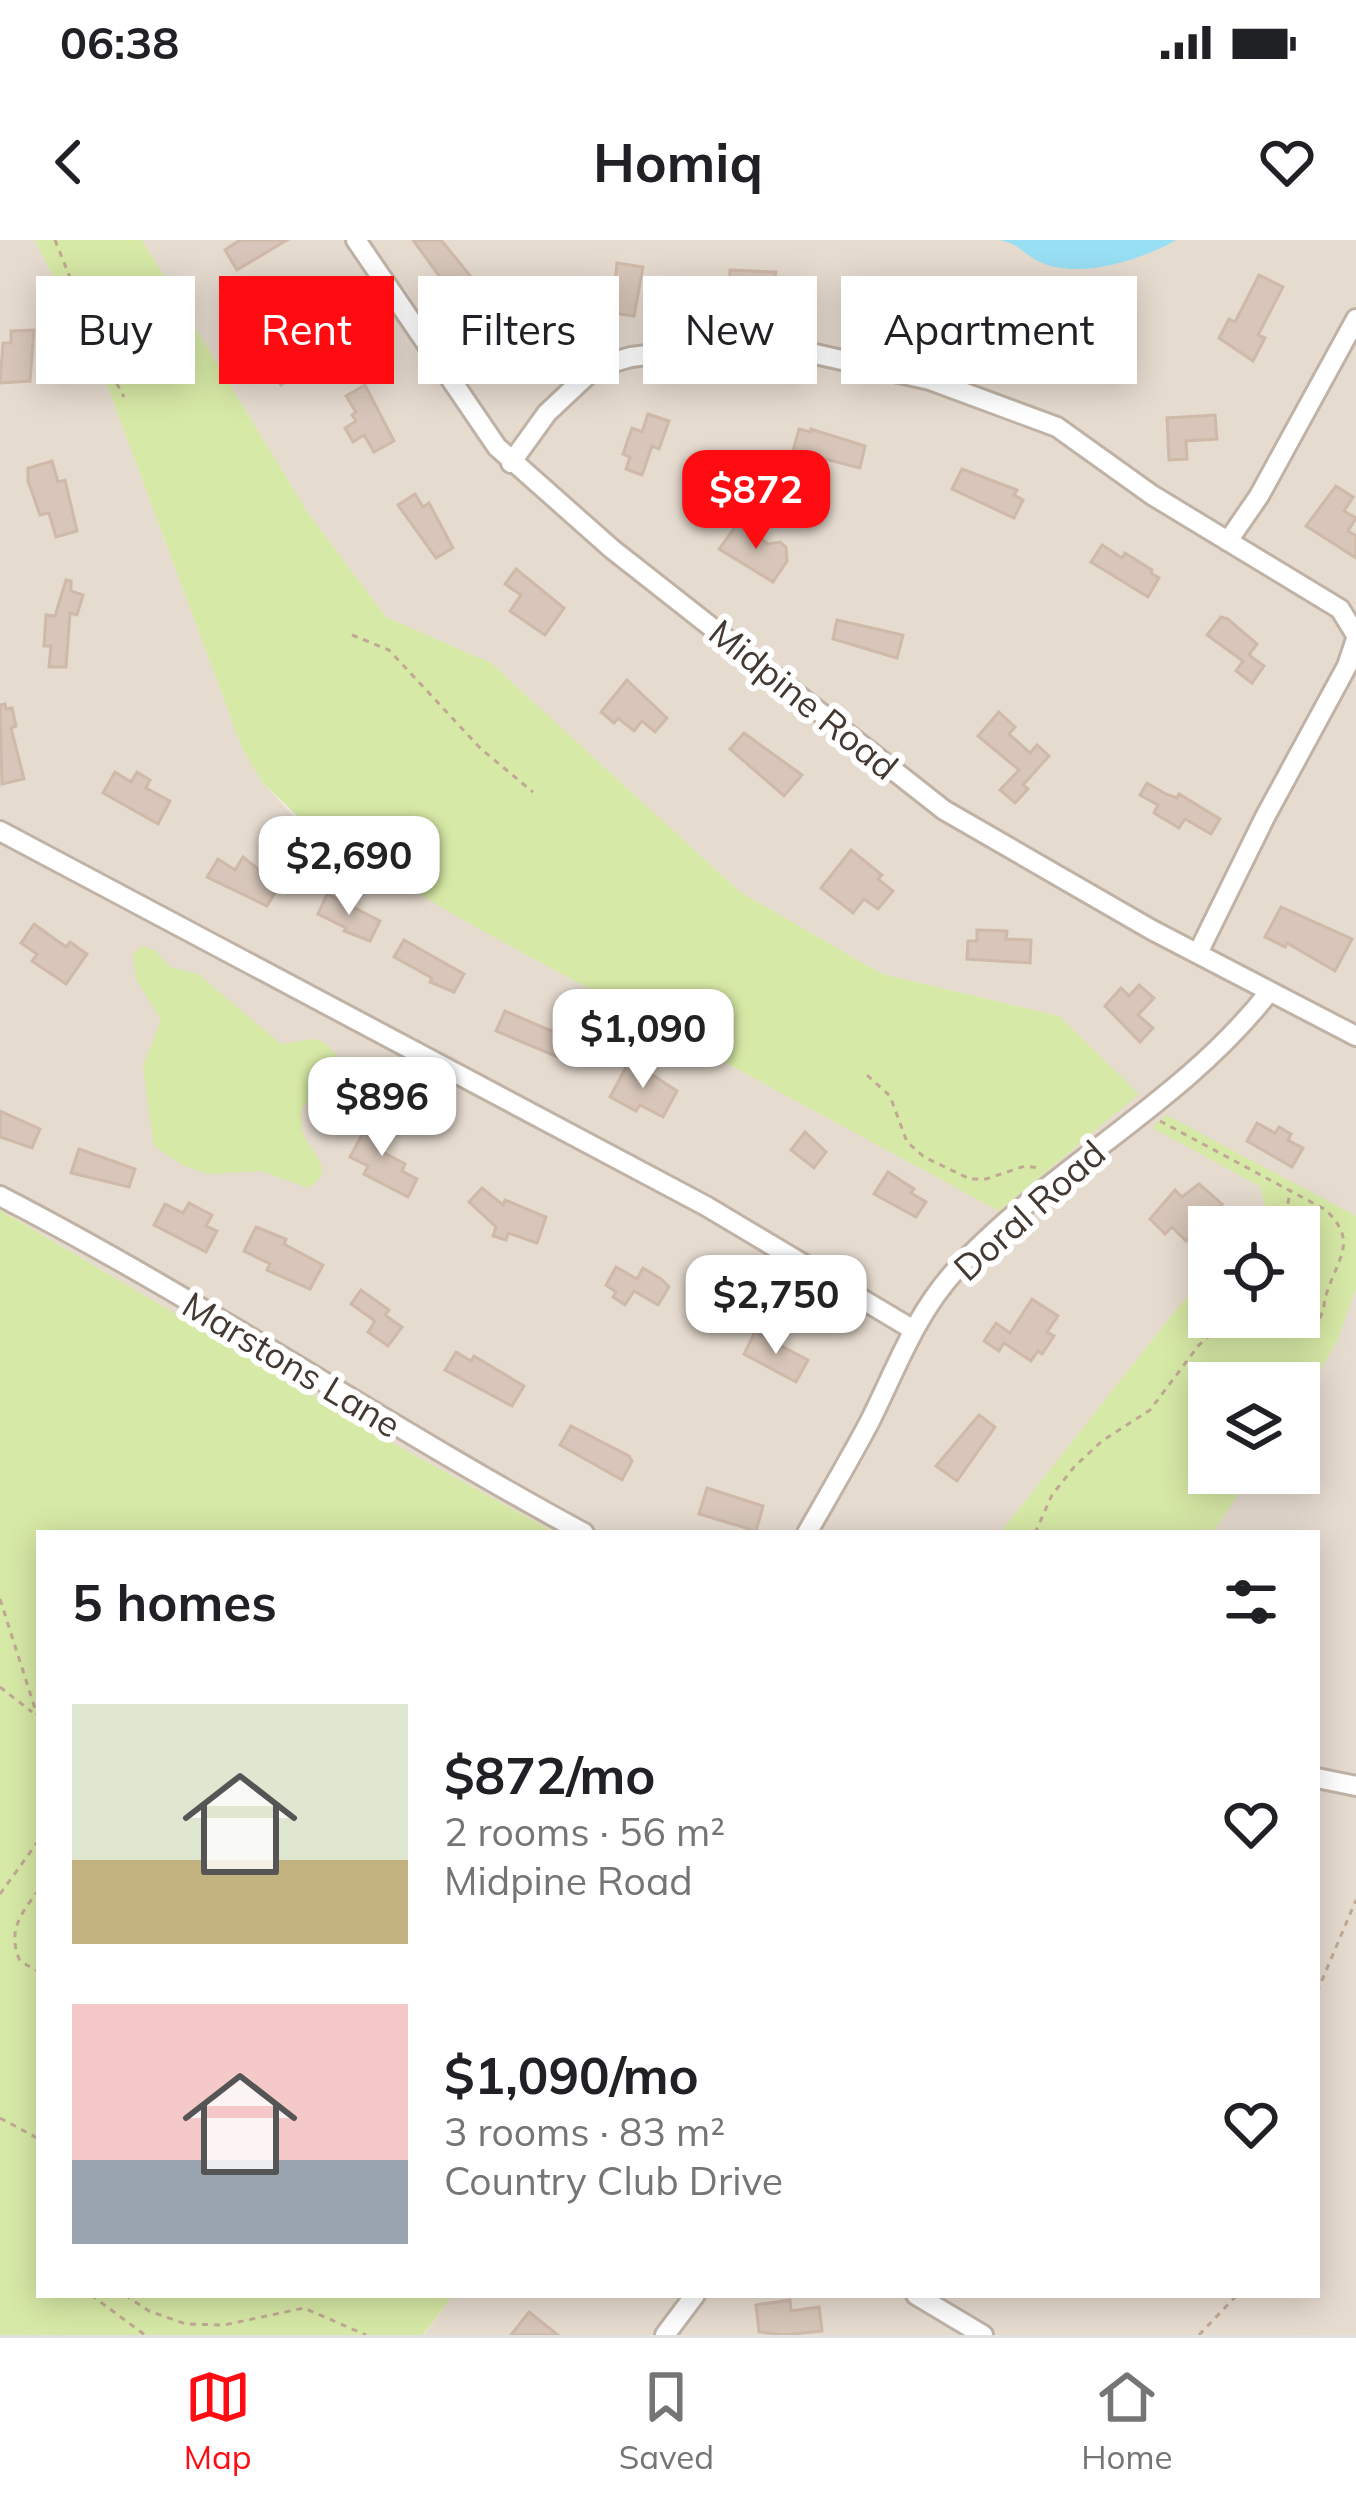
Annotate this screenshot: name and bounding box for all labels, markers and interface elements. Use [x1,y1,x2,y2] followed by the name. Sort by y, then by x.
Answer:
[60,14,179,70] text: 06:38
[593,128,763,196] text: Homiq
[36,129,102,195] icon: back
[1254,129,1320,195] icon: heart
[36,276,195,384] chip: Buy
[219,276,394,384] chip: Rent
[418,276,619,384] chip: Filters
[643,276,817,384] chip: New
[841,276,1137,384] chip: Apartment
[685,450,827,552] pin: $872
[709,464,803,513] text: $872
[701,609,907,789] street label: Midpine Road
[251,816,447,918] pin: $2,690
[286,830,412,879] text: $2,690
[545,989,741,1091] pin: $1,090
[580,1003,706,1052] text: $1,090
[311,1057,453,1159] pin: $896
[335,1071,429,1120] text: $896
[944,1130,1114,1290] street label: Doral Road
[1188,1206,1320,1494] map controls
[1188,1206,1320,1338] button: locate
[678,1255,874,1357] pin: $2,750
[713,1269,839,1318] text: $2,750
[175,1281,409,1447] street label: Marstons Lane
[1188,1362,1320,1494] button: layers
[1218,1569,1284,1635] icon: filters
[72,1570,277,1634] text: 5 homes
[444,1743,656,1807] text: $872/mo
[168,1752,312,1896] icon: home
[1218,1791,1284,1857] icon: heart
[444,1807,725,1856] text: 2 rooms · 56 m²
[444,1856,693,1905] text: Midpine Road
[444,2043,699,2107] text: $1,090/mo
[168,2052,312,2196] icon: home
[1218,2091,1284,2157] icon: heart
[444,2107,725,2156] text: 3 rooms · 83 m²
[444,2156,783,2205] text: Country Club Drive
[184,2364,252,2477] tab: Map
[619,2364,714,2477] tab: Saved
[1081,2364,1172,2477] tab: Home

